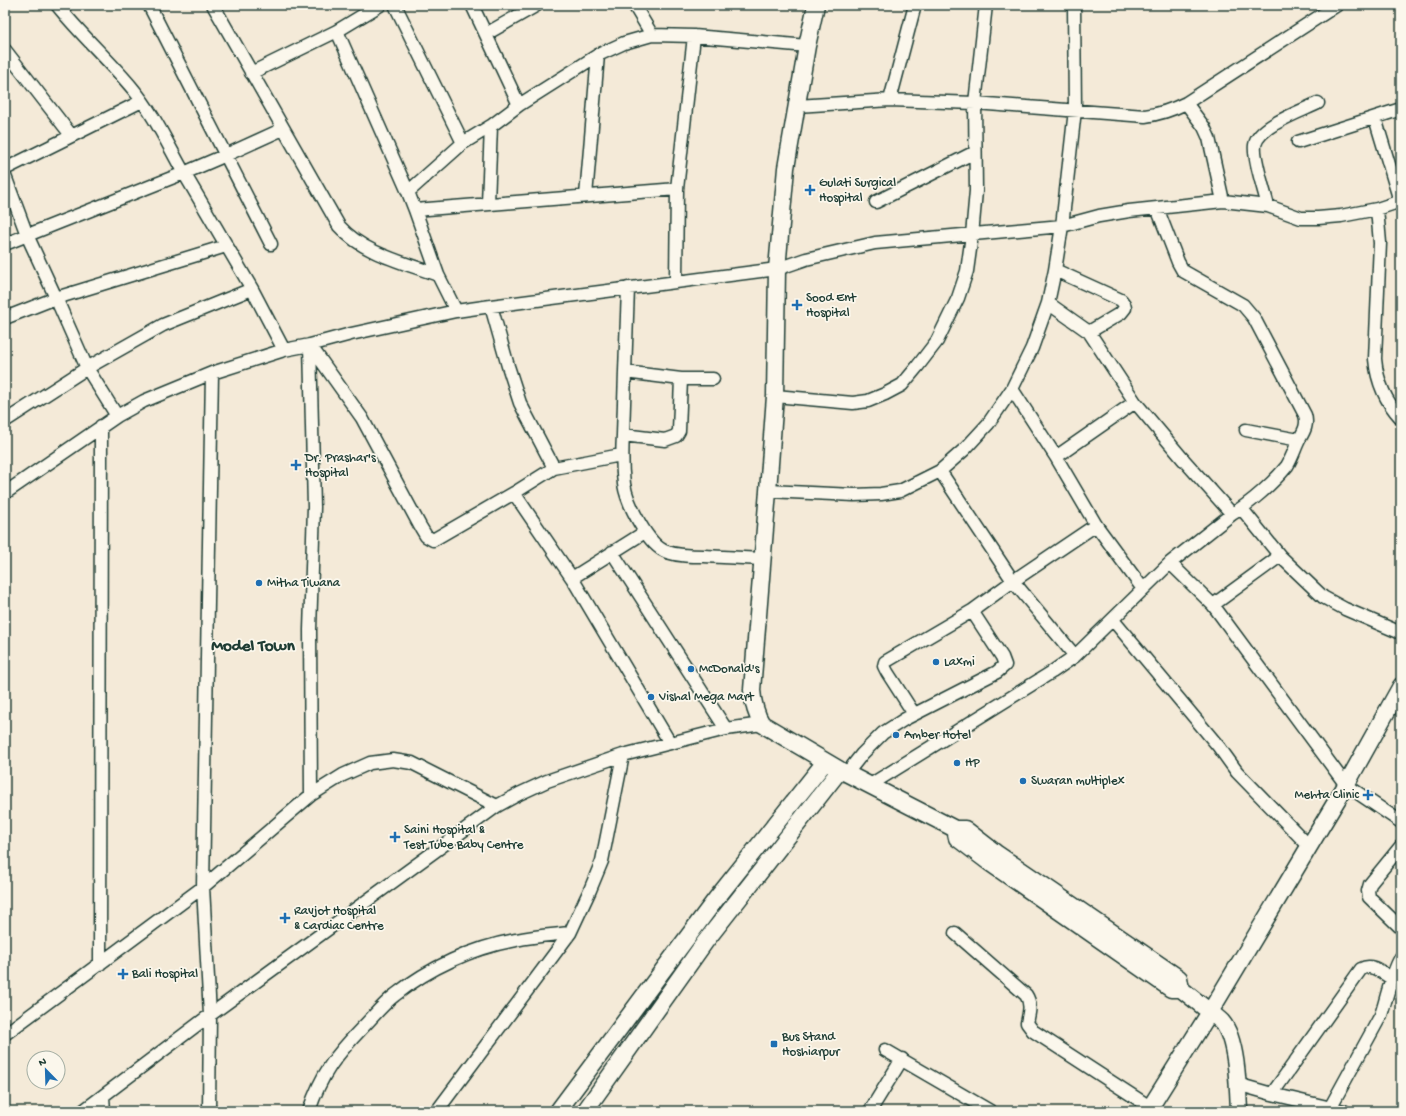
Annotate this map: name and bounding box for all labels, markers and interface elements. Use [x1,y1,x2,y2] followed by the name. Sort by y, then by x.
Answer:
[819,176,896,206] place label: Gulati Surgical Hospital
[804,184,816,196] marker: Gulati Surgical Hospital
[806,291,857,321] place label: Sood Ent Hospital
[791,299,803,311] marker: Sood Ent Hospital
[304,451,377,481] place label: Dr. Prashar's Hospital
[290,459,302,471] marker: Dr. Prashar's Hospital
[267,576,341,591] place label: Mitha Tiwana
[254,578,264,588] marker: Mitha Tiwana
[211,637,296,657] district label: Model Town
[944,655,975,670] place label: Laxmi
[931,657,941,667] marker: Laxmi
[699,662,761,677] place label: McDonald's
[686,664,696,674] marker: McDonald's
[658,690,755,705] place label: Vishal Mega Mart
[646,692,656,702] marker: Vishal Mega Mart
[904,728,971,743] place label: Amber Hotel
[891,730,901,740] marker: Amber Hotel
[965,756,980,771] place label: HP
[952,758,962,768] marker: HP
[1031,774,1125,789] place label: Swaran multiplex
[1018,776,1028,786] marker: Swaran multiplex
[1295,788,1360,803] place label: Mehta Clinic
[1362,789,1374,801] marker: Mehta Clinic
[403,823,524,853] place label: Saini Hospital & Test Tube Baby Centre
[389,831,401,843] marker: Saini Hospital & Test Tube Baby Centre
[294,904,384,934] place label: Ravjot Hospital & Cardiac Centre
[279,912,291,924] marker: Ravjot Hospital & Cardiac Centre
[131,967,198,982] place label: Bali Hospital
[117,968,129,980] marker: Bali Hospital
[781,1030,841,1060] place label: Bus Stand Hoshiarpur
[769,1039,779,1049] marker: Bus Stand Hoshiarpur
[26,1050,66,1090] north arrow
[37,1056,49,1070] text: N

